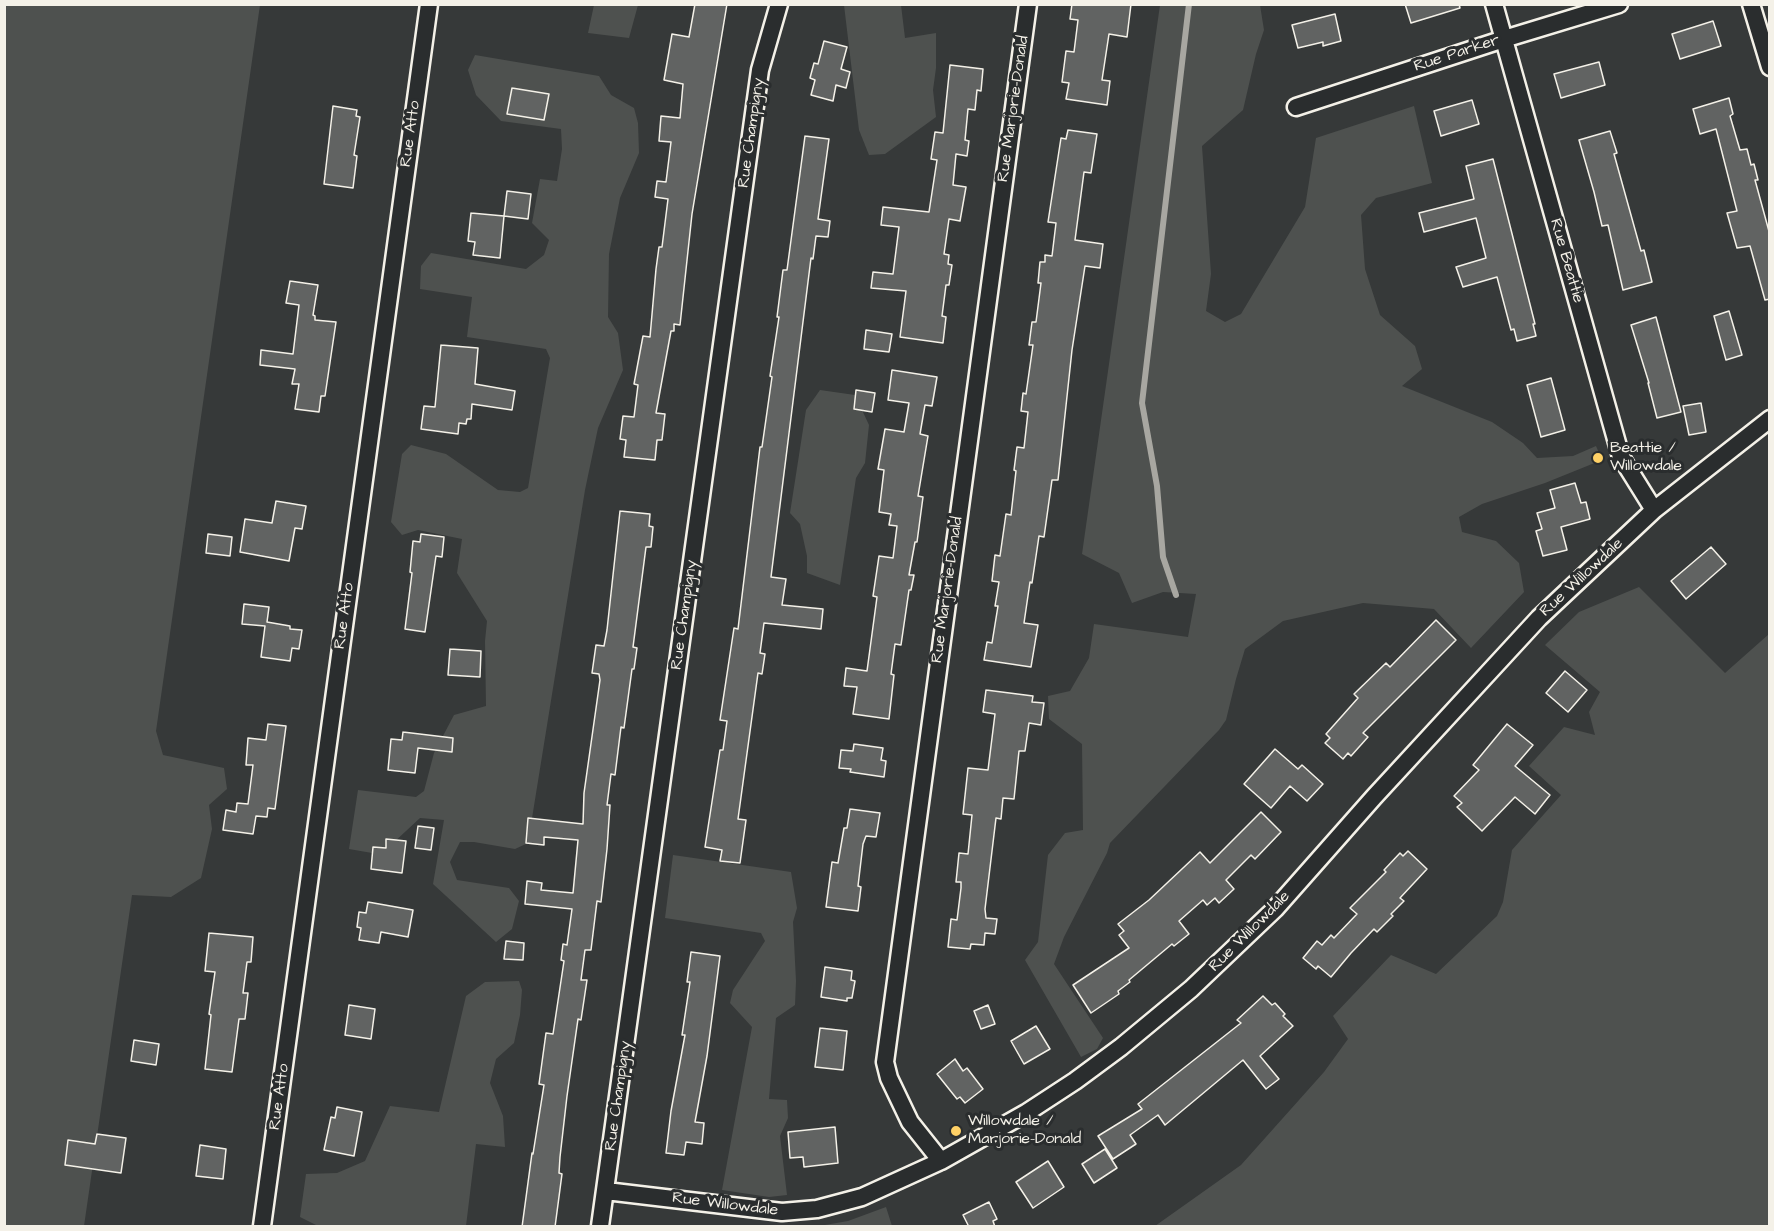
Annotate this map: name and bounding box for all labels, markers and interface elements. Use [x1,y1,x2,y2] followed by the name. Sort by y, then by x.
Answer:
[1412,31,1502,77] street label: Rue Parker
[994,35,1034,183] street label: Rue Marjorie-Donald
[735,77,769,189] street label: Rue Champigny
[397,100,425,168] street label: Rue Atto
[1545,217,1587,305] street label: Rue Beattie
[1610,439,1682,477] place label: Beattie / Willowdale
[1591,451,1605,465] marker: Beattie / Willowdale
[928,516,968,664] street label: Rue Marjorie-Donald
[1536,535,1628,621] street label: Rue Willowdale
[668,559,702,671] street label: Rue Champigny
[331,582,359,650] street label: Rue Atto
[1206,888,1294,976] street label: Rue Willowdale
[602,1040,636,1152] street label: Rue Champigny
[266,1063,294,1131] street label: Rue Atto
[968,1112,1081,1150] place label: Willowdale / Marjorie-Donald
[949,1124,963,1138] marker: Willowdale / Marjorie-Donald
[671,1189,779,1221] street label: Rue Willowdale

